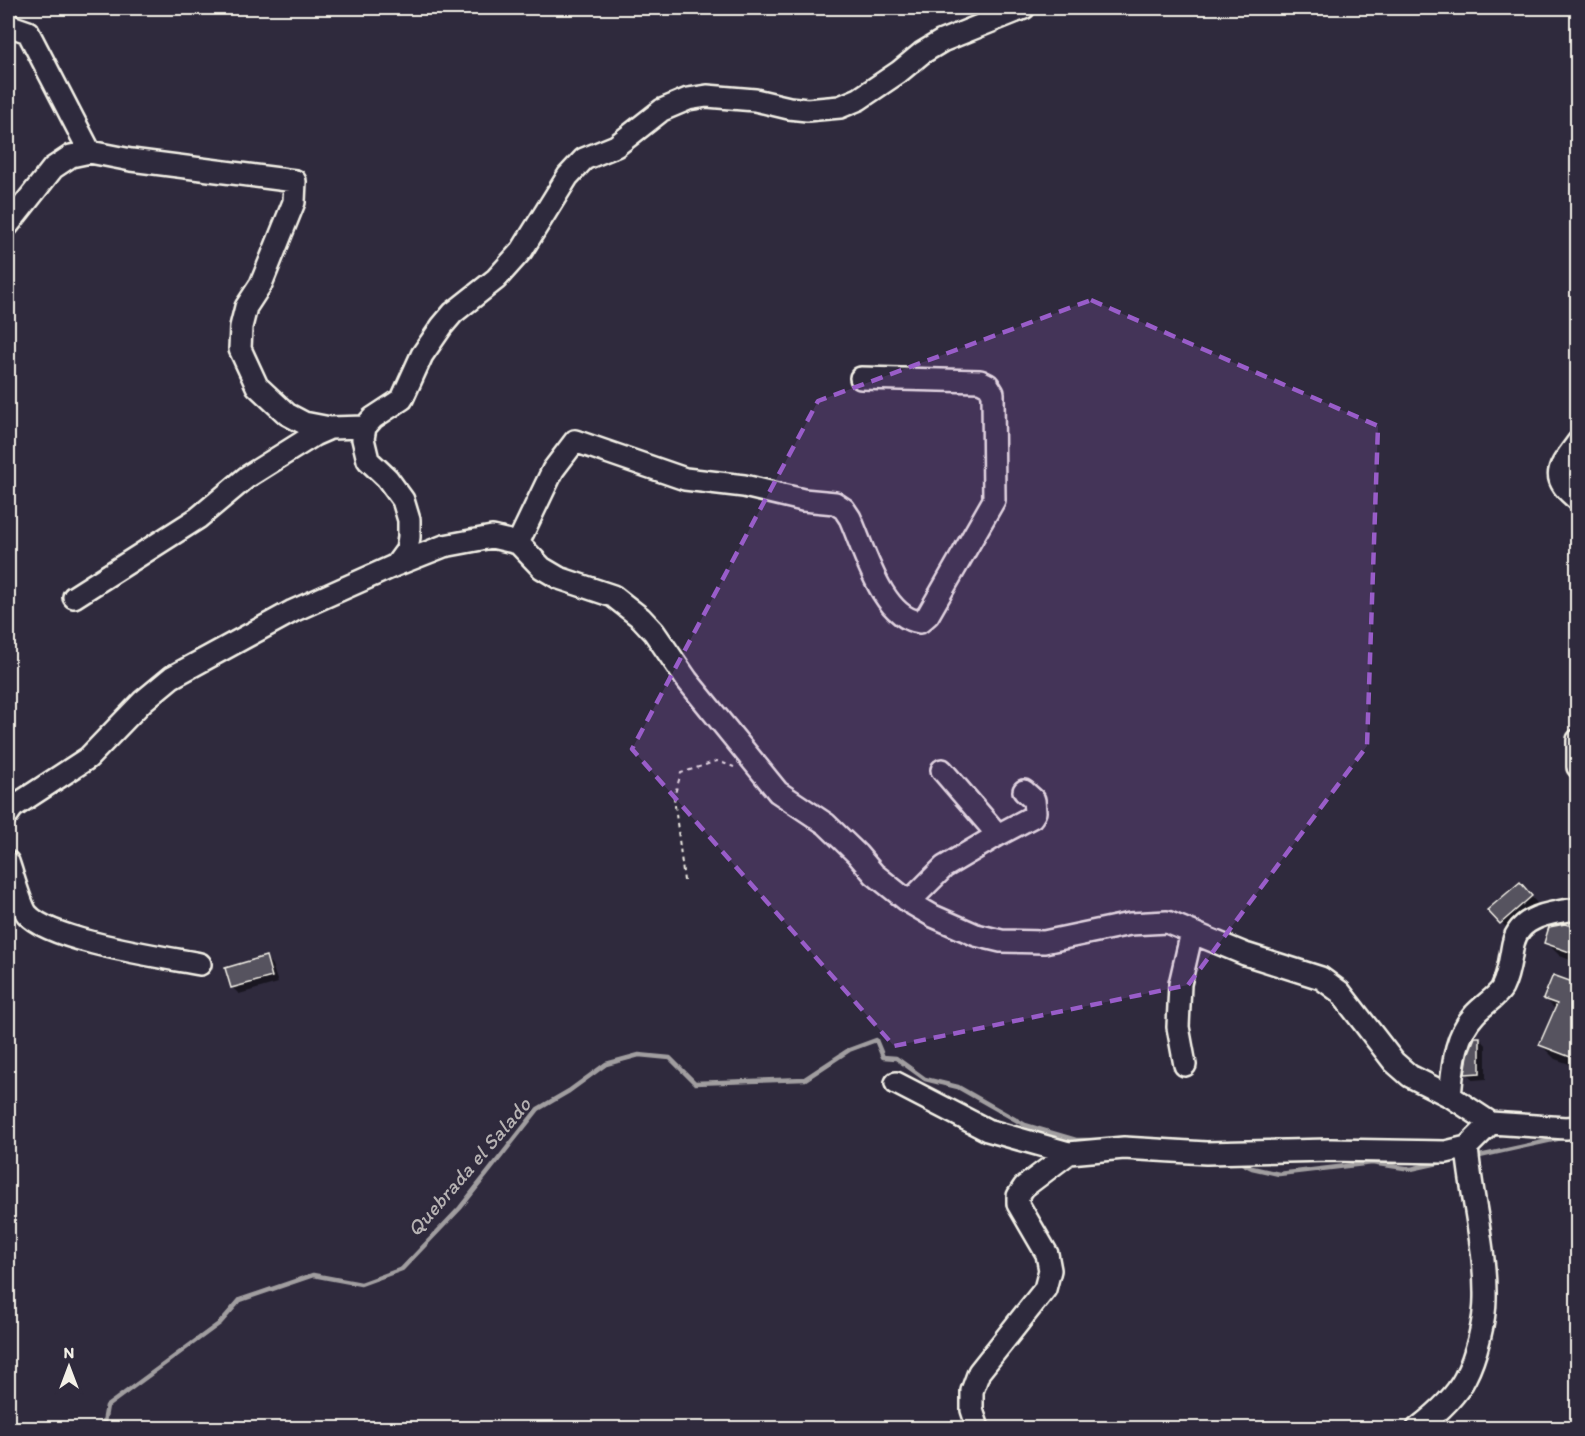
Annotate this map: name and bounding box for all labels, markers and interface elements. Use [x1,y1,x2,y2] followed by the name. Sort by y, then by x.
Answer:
[401,1091,537,1241] water label: Quebrada el Salado
[39,1337,99,1397] north arrow
[64,1343,74,1362] text: N

